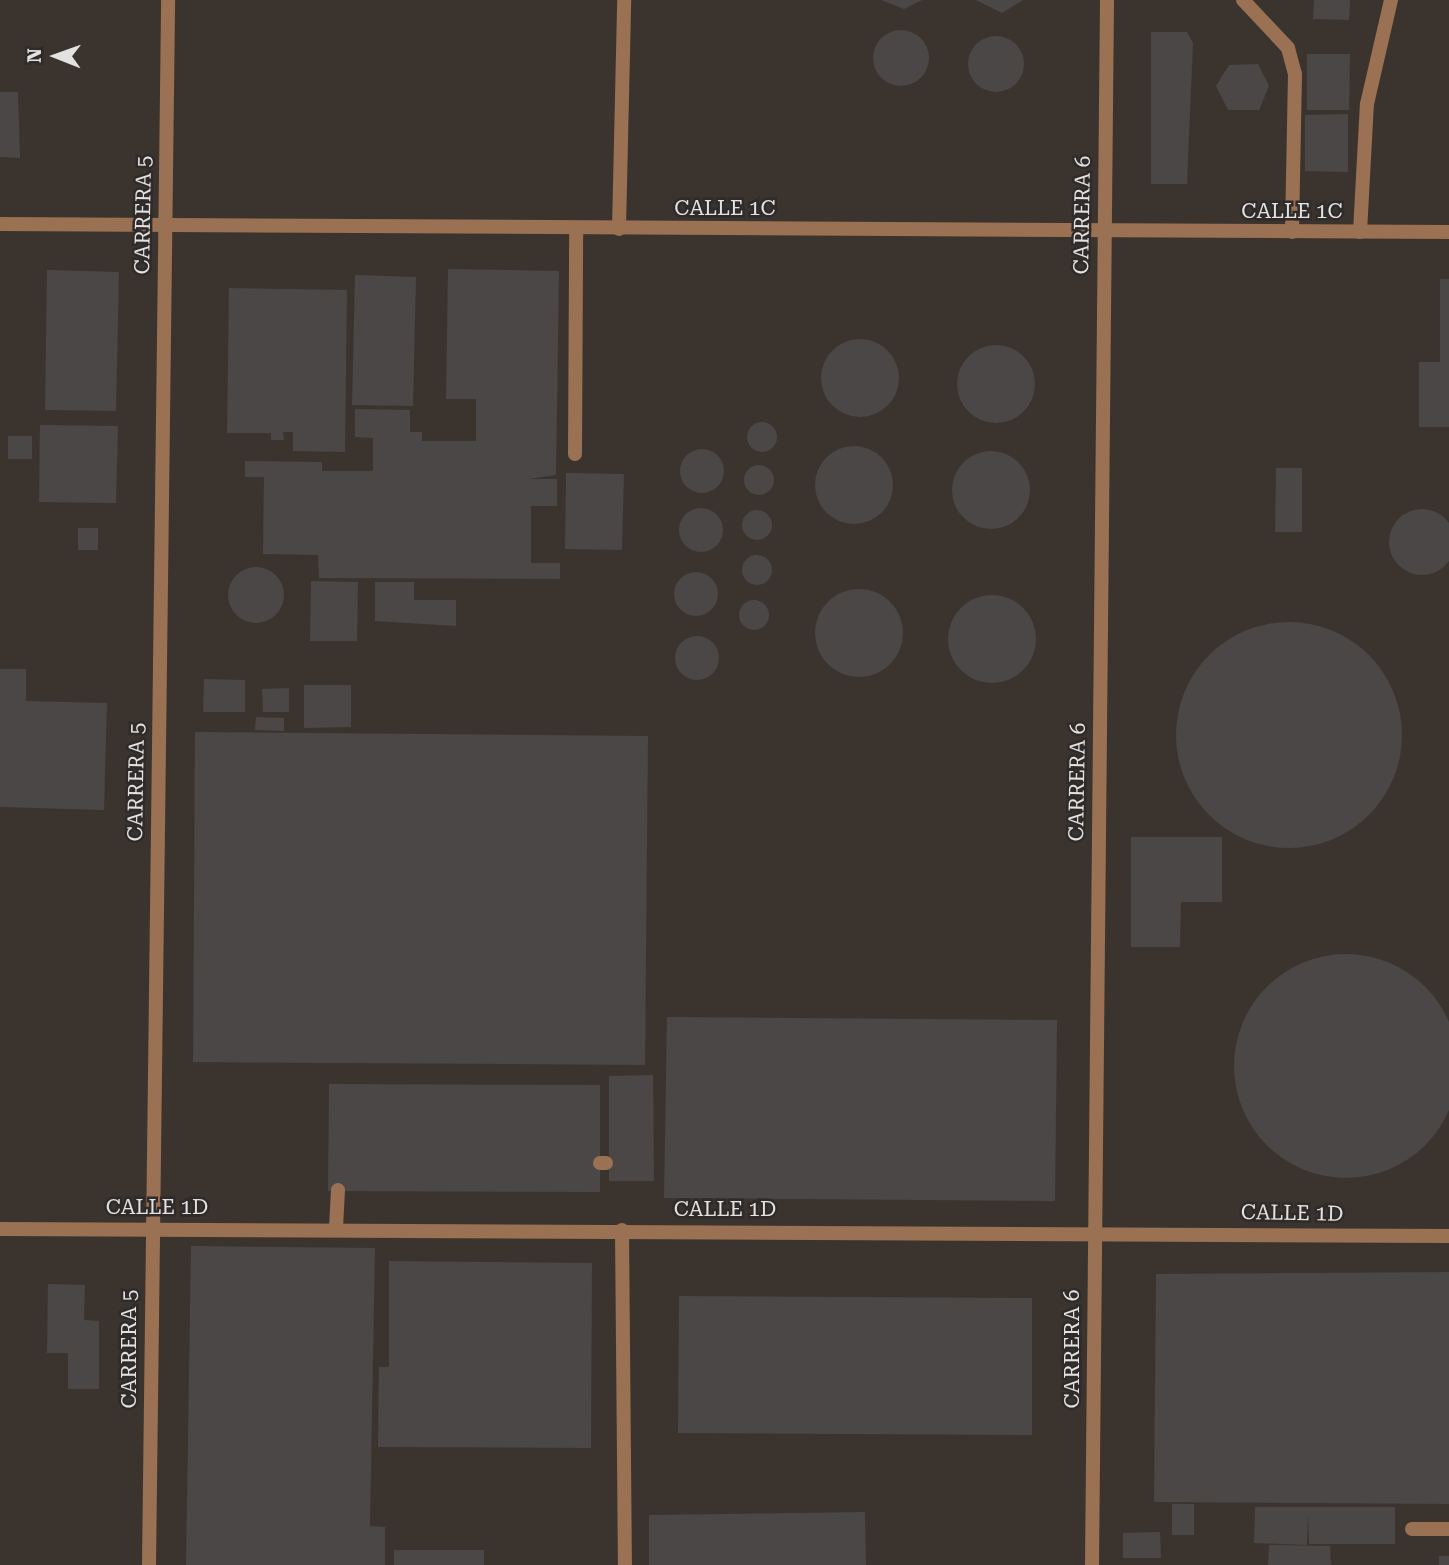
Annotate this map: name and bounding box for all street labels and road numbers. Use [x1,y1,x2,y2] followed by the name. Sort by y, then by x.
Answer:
[129,155,157,275] street label: CARRERA 5
[1068,155,1096,275] street label: CARRERA 6
[674,195,776,221] street label: CALLE 1C
[1241,198,1343,224] street label: CALLE 1C
[122,722,150,842] street label: CARRERA 5
[1063,722,1091,842] street label: CARRERA 6
[106,1194,208,1220] street label: CALLE 1D
[674,1196,776,1222] street label: CALLE 1D
[1241,1200,1343,1226] street label: CALLE 1D
[116,1290,142,1408] street label: CARRERA 5
[1059,1290,1085,1408] street label: CARRERA 6

